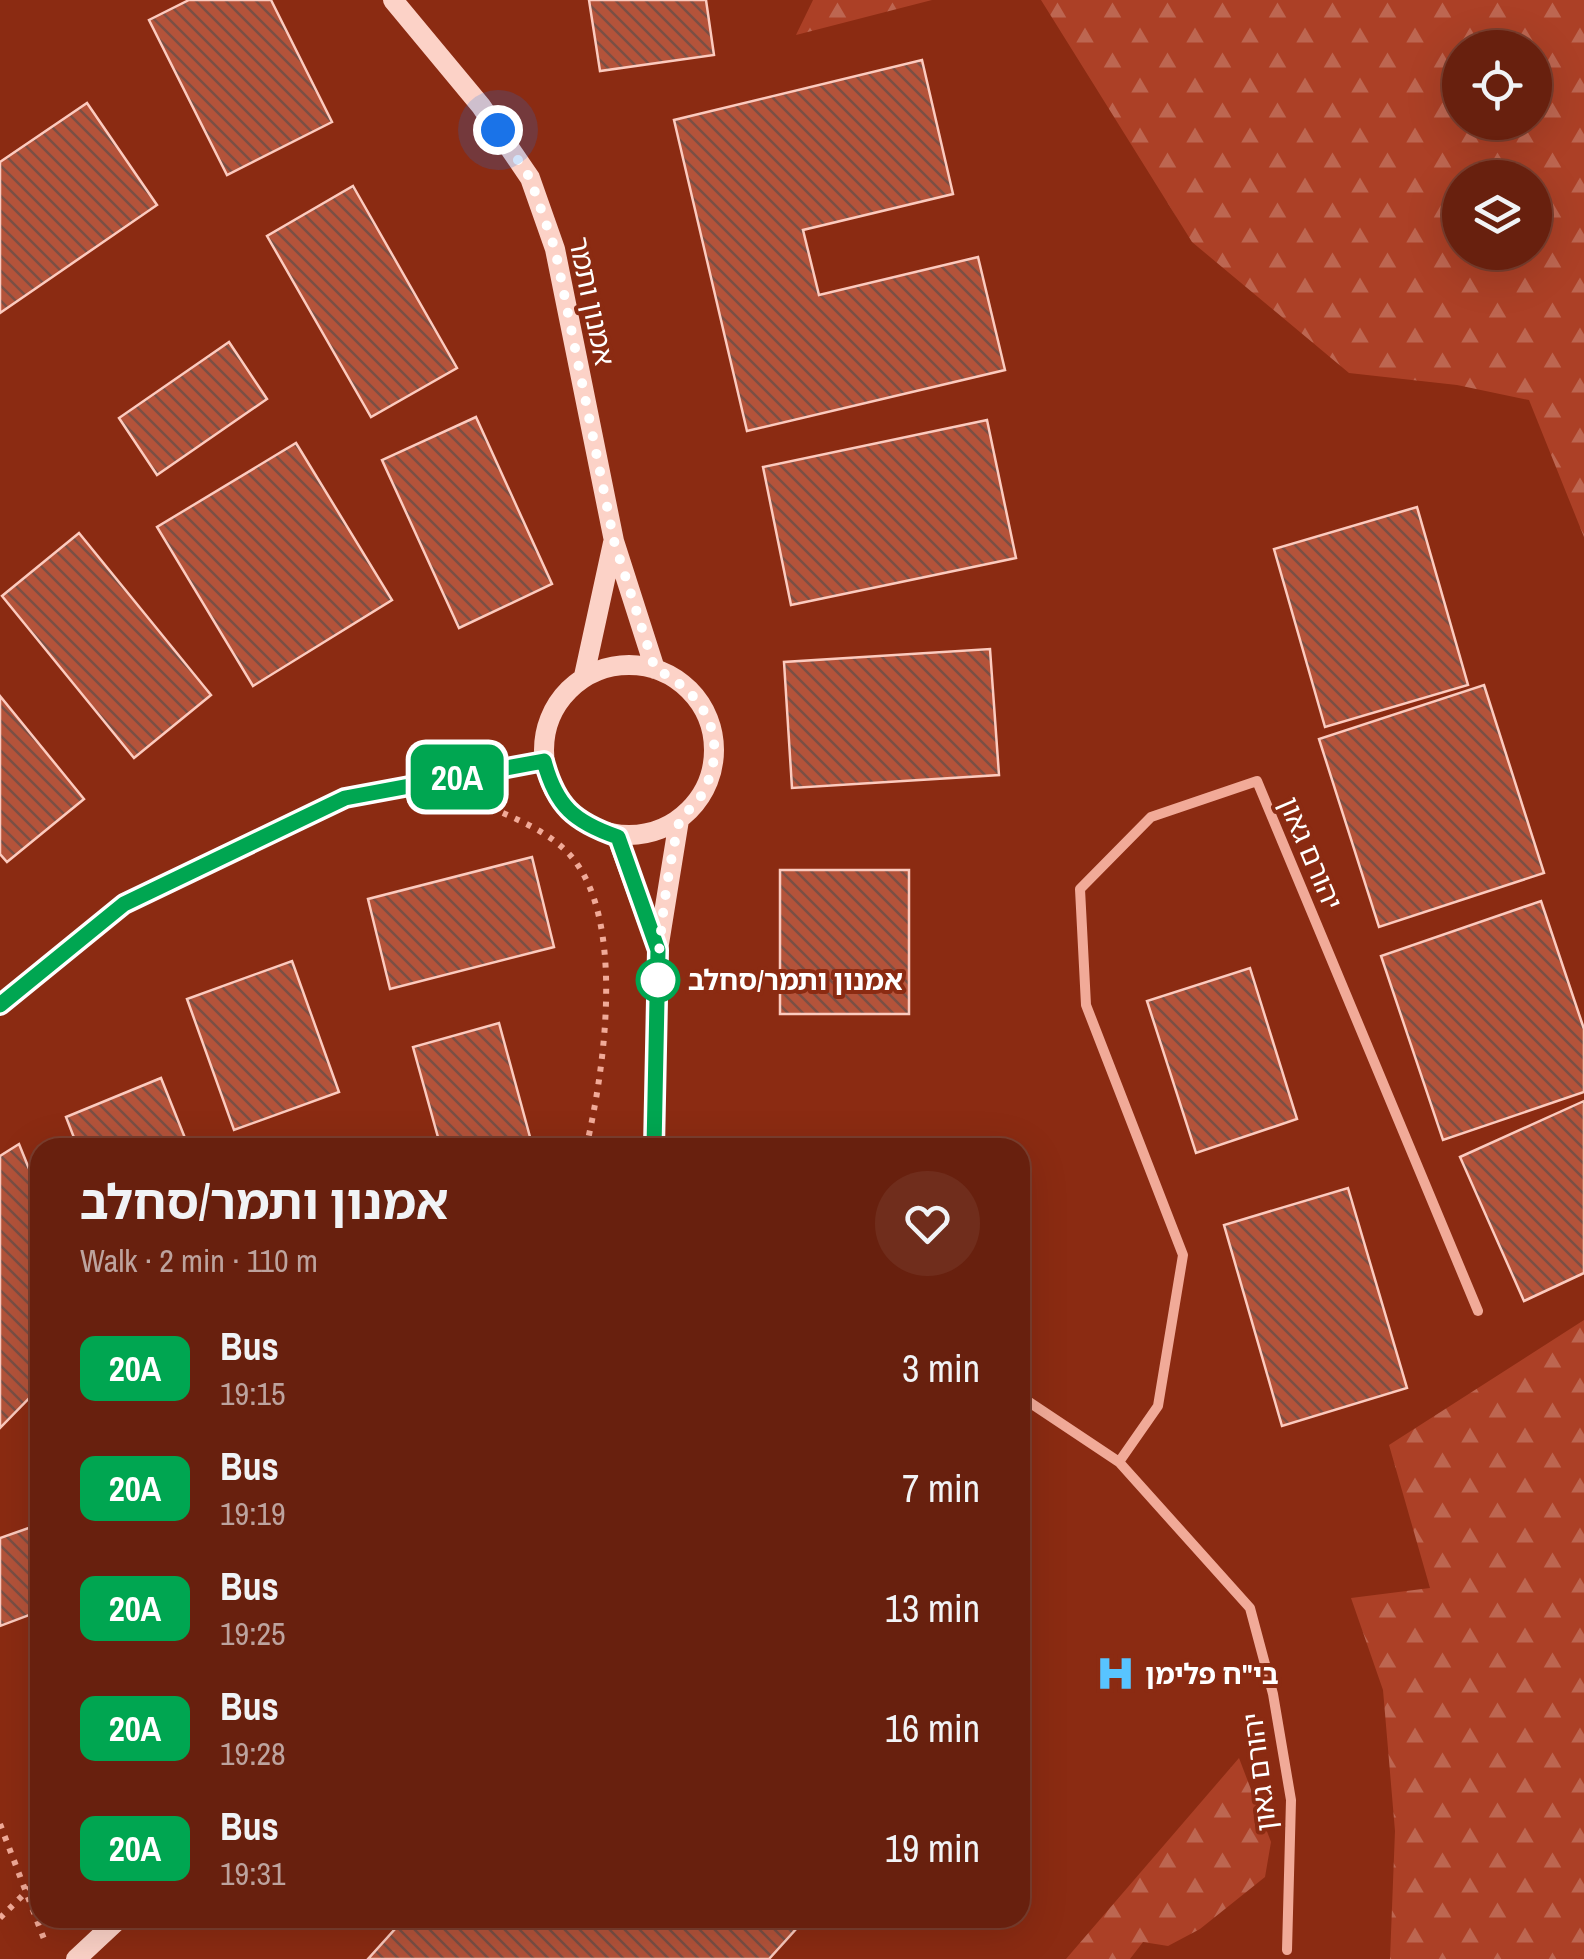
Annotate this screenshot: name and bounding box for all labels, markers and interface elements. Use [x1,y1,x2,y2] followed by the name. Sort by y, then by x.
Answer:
[1442,30,1552,270] map controls
[1442,30,1552,140] button: locate
[473,105,523,155] your location
[1442,160,1552,270] button: layers
[560,233,624,369] street label: אמנון ותמר
[400,744,514,810] line badge: 20A
[431,754,483,801] text: 20A
[1270,791,1352,915] street label: יהורם גאון
[637,959,679,1001] marker: אמנון ותמר/סחלב
[688,961,903,999] place label: אמנון ותמר/סחלב
[80,1169,448,1234] text: אמנון ותמר/סחלב
[875,1171,980,1276] button: heart
[80,1239,318,1282] text: Walk · 2 min · 110 m
[220,1321,279,1372] text: Bus
[902,1343,980,1394] text: 3 min
[109,1345,161,1392] text: 20A
[220,1372,286,1415] text: 19:15
[220,1441,279,1492] text: Bus
[902,1463,980,1514] text: 7 min
[109,1465,161,1512] text: 20A
[220,1492,286,1535] text: 19:19
[220,1561,279,1612] text: Bus
[885,1583,980,1634] text: 13 min
[109,1585,161,1632] text: 20A
[220,1612,286,1655] text: 19:25
[1094,1653,1136,1695] hospital icon: בי"ח פלימן
[1145,1655,1279,1693] place label: בי"ח פלימן
[220,1681,279,1732] text: Bus
[885,1703,980,1754] text: 16 min
[109,1705,161,1752] text: 20A
[1233,1710,1285,1834] street label: יהורם גאון
[220,1732,286,1775] text: 19:28
[220,1801,279,1852] text: Bus
[885,1823,980,1874] text: 19 min
[109,1825,161,1872] text: 20A
[220,1852,286,1895] text: 19:31

